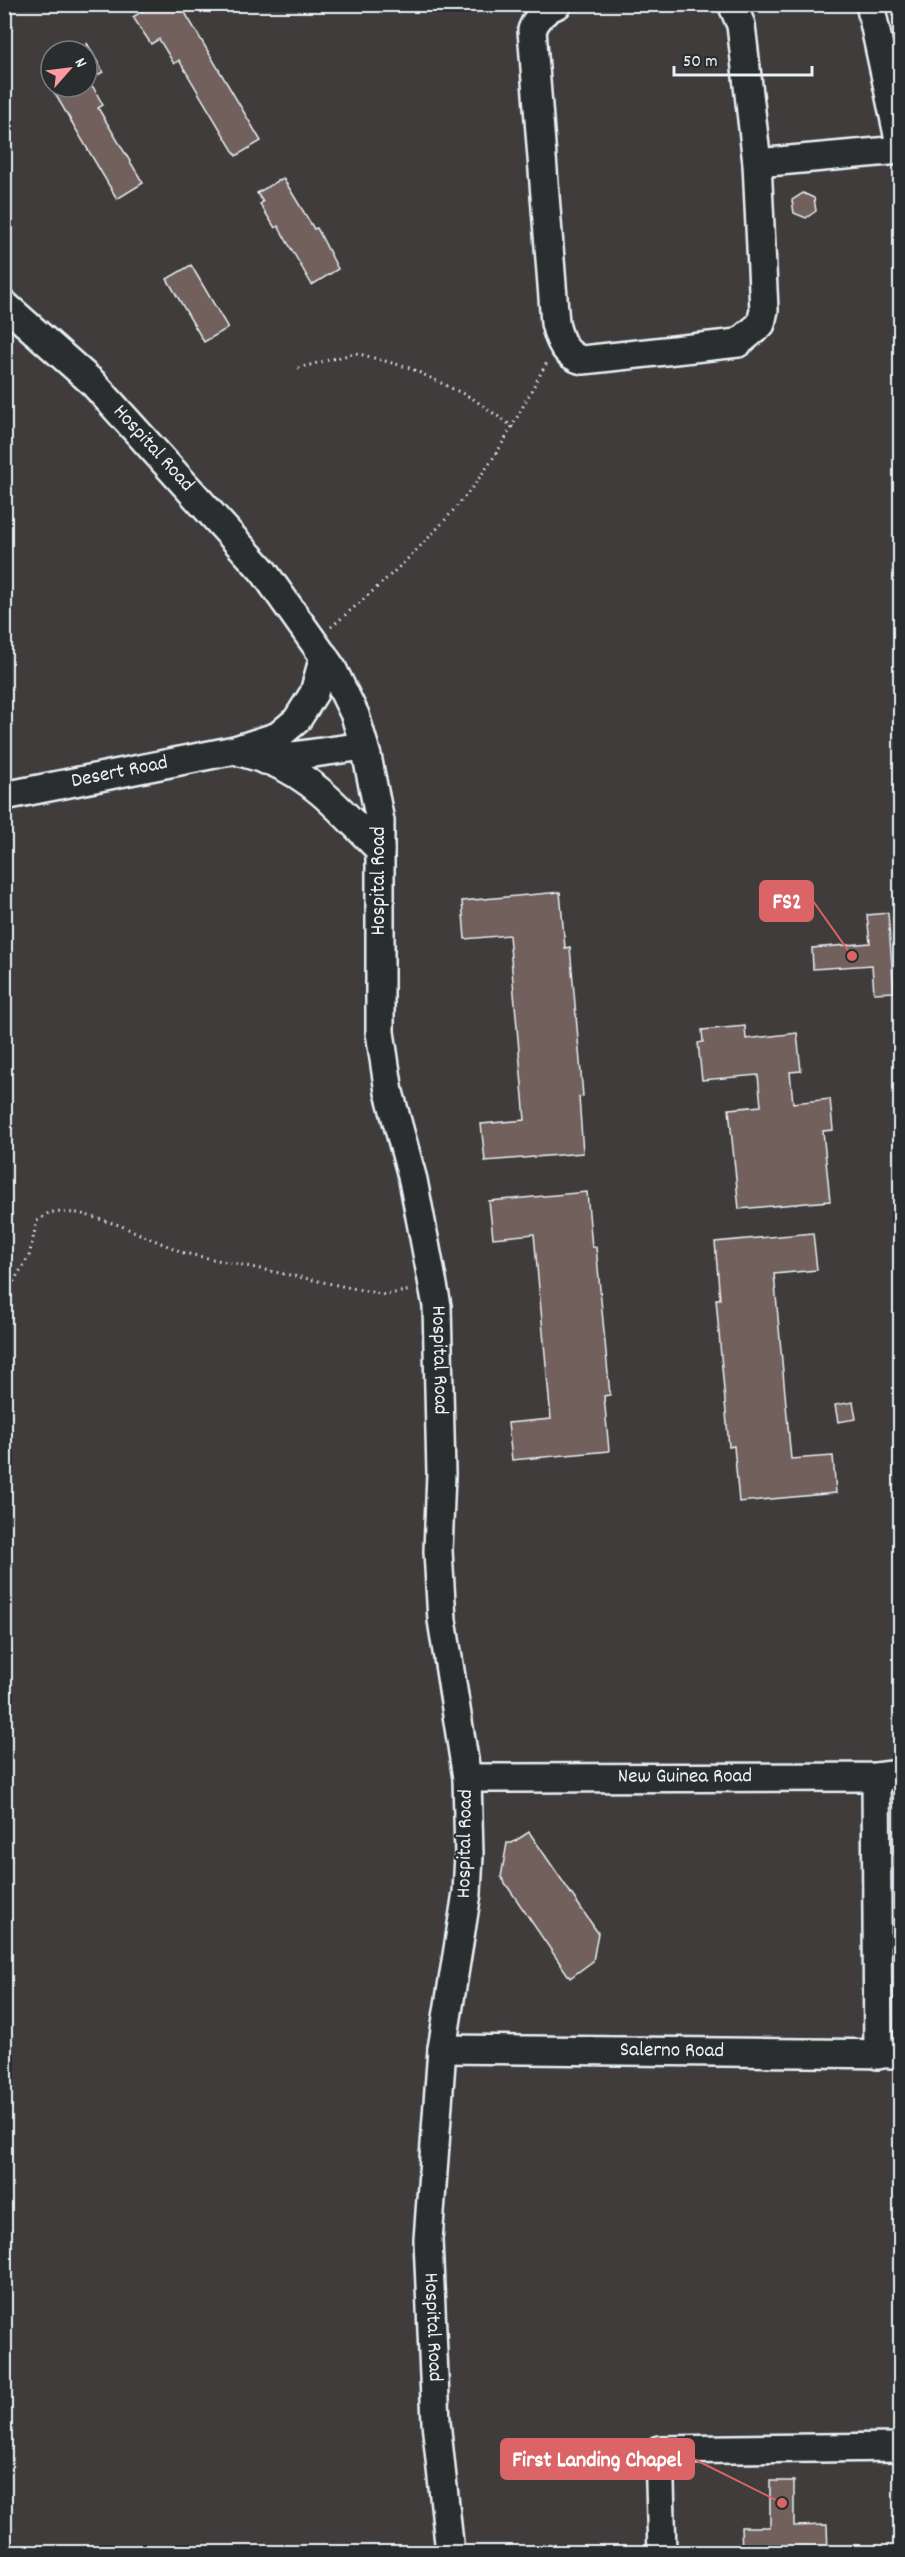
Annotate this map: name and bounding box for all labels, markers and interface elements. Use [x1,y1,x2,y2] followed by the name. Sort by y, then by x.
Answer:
[39,39,99,99] north arrow
[674,39,812,77] scale bar
[683,50,718,75] text: 50 m
[68,54,92,72] text: N
[105,398,200,500] street label: Hospital Road
[69,749,171,797] street label: Desert Road
[365,826,395,936] street label: Hospital Road
[760,881,813,921] callout: FS2
[772,888,802,919] text: FS2
[422,1305,455,1415] street label: Hospital Road
[618,1762,752,1793] street label: New Guinea Road
[450,1789,482,1899] street label: Hospital Road
[620,2036,724,2067] street label: Salerno Road
[414,2272,449,2382] street label: Hospital Road
[501,2439,694,2479] callout: First Landing Chapel
[512,2446,682,2477] text: First Landing Chapel

